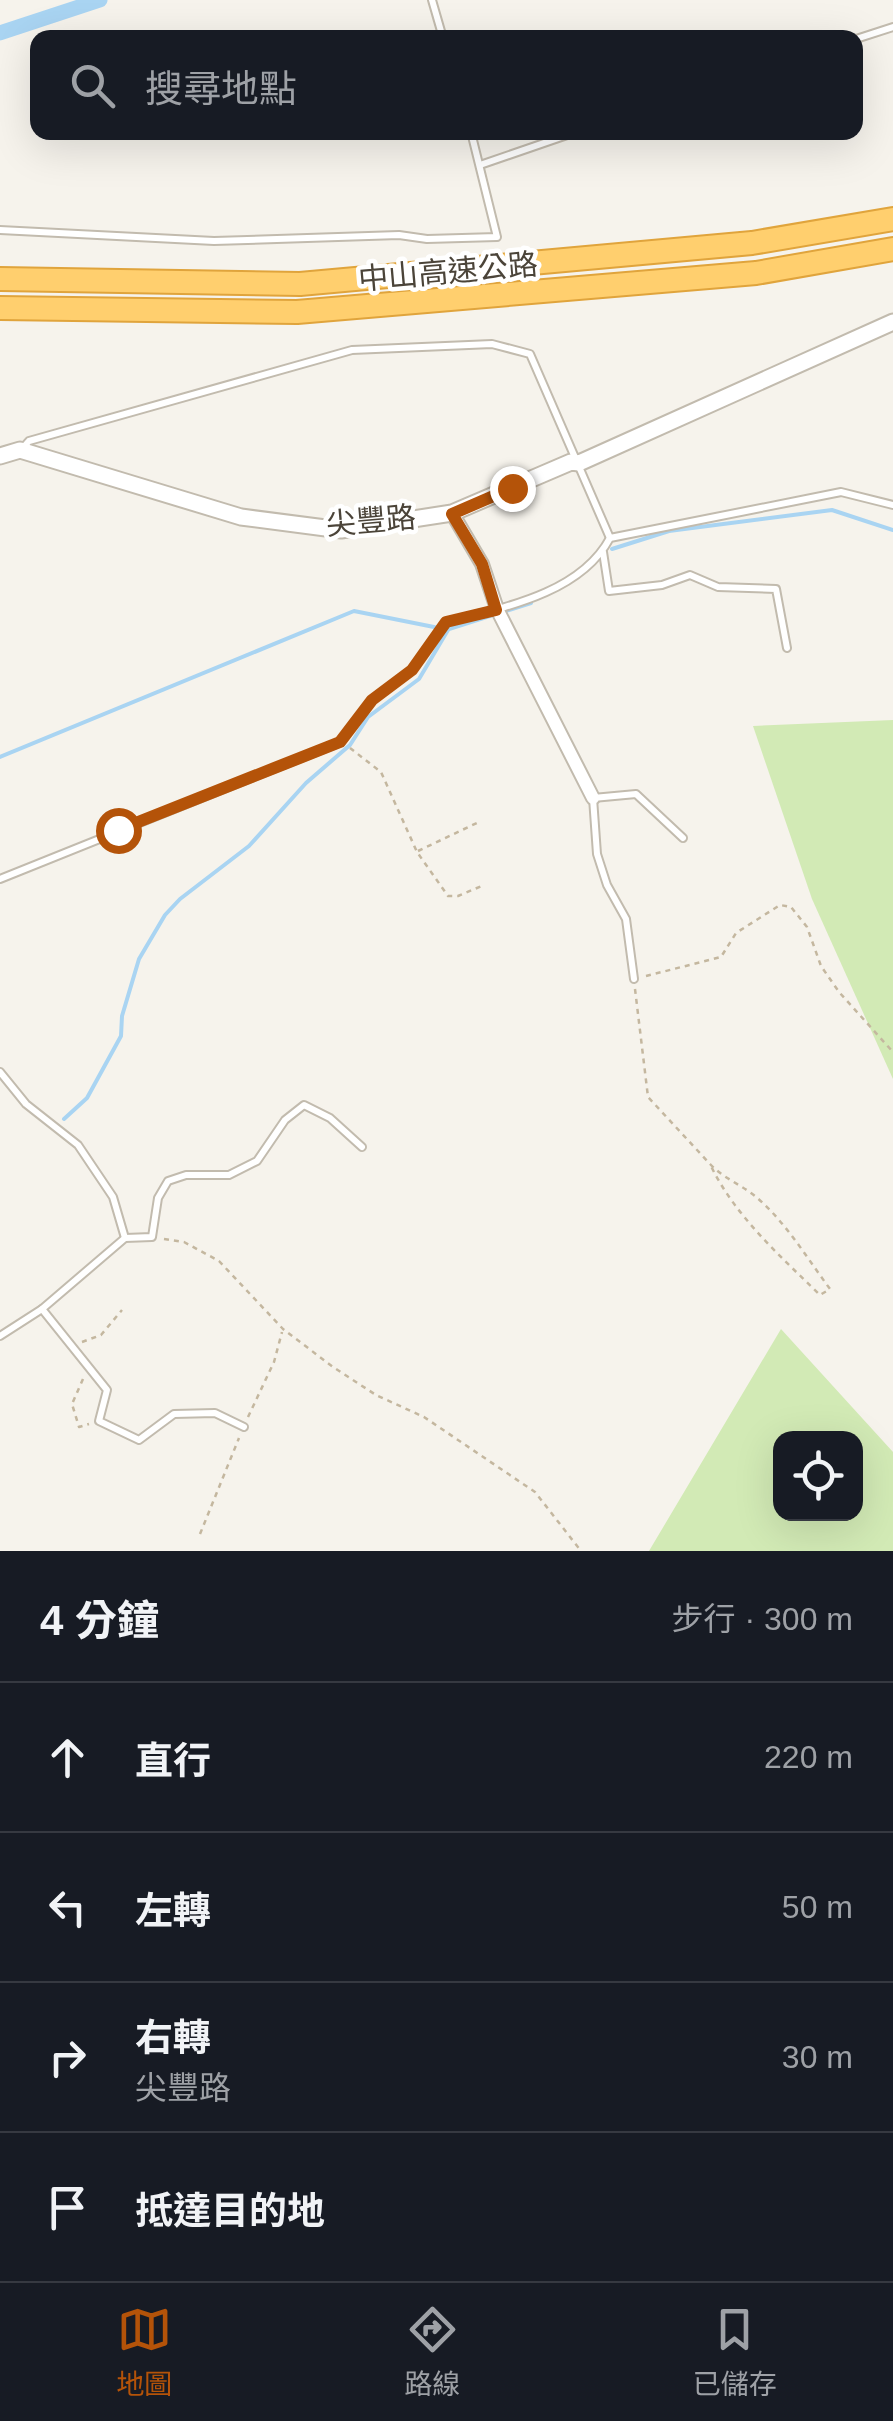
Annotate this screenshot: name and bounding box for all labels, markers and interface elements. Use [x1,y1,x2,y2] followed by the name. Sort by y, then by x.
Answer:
[30,30,863,140] search box
[65,58,120,113] icon: search
[145,68,297,110] text: 搜尋地點
[357,247,539,296] street label: 中山高速公路
[490,466,536,512] route end
[325,500,417,541] street label: 尖豐路
[96,808,142,854] route start
[773,1431,863,1521] map controls
[773,1431,863,1521] button: locate
[40,1597,159,1644] text: 4 分鐘
[672,1601,853,1637] text: 步行 · 300 m
[40,1730,95,1785] icon: ahead
[764,1739,853,1775] text: 220 m
[135,1740,211,1782] text: 直行
[40,1880,95,1935] icon: left
[782,1889,853,1925] text: 50 m
[135,1890,211,1932] text: 左轉
[135,2017,211,2059] text: 右轉
[40,2030,95,2085] icon: right
[782,2039,853,2075] text: 30 m
[135,2070,231,2106] text: 尖豐路
[40,2180,95,2235] icon: arrive
[135,2190,325,2232] text: 抵達目的地
[116,2302,172,2402] tab: 地圖
[404,2302,461,2402] tab: 路線
[693,2302,777,2402] tab: 已儲存

